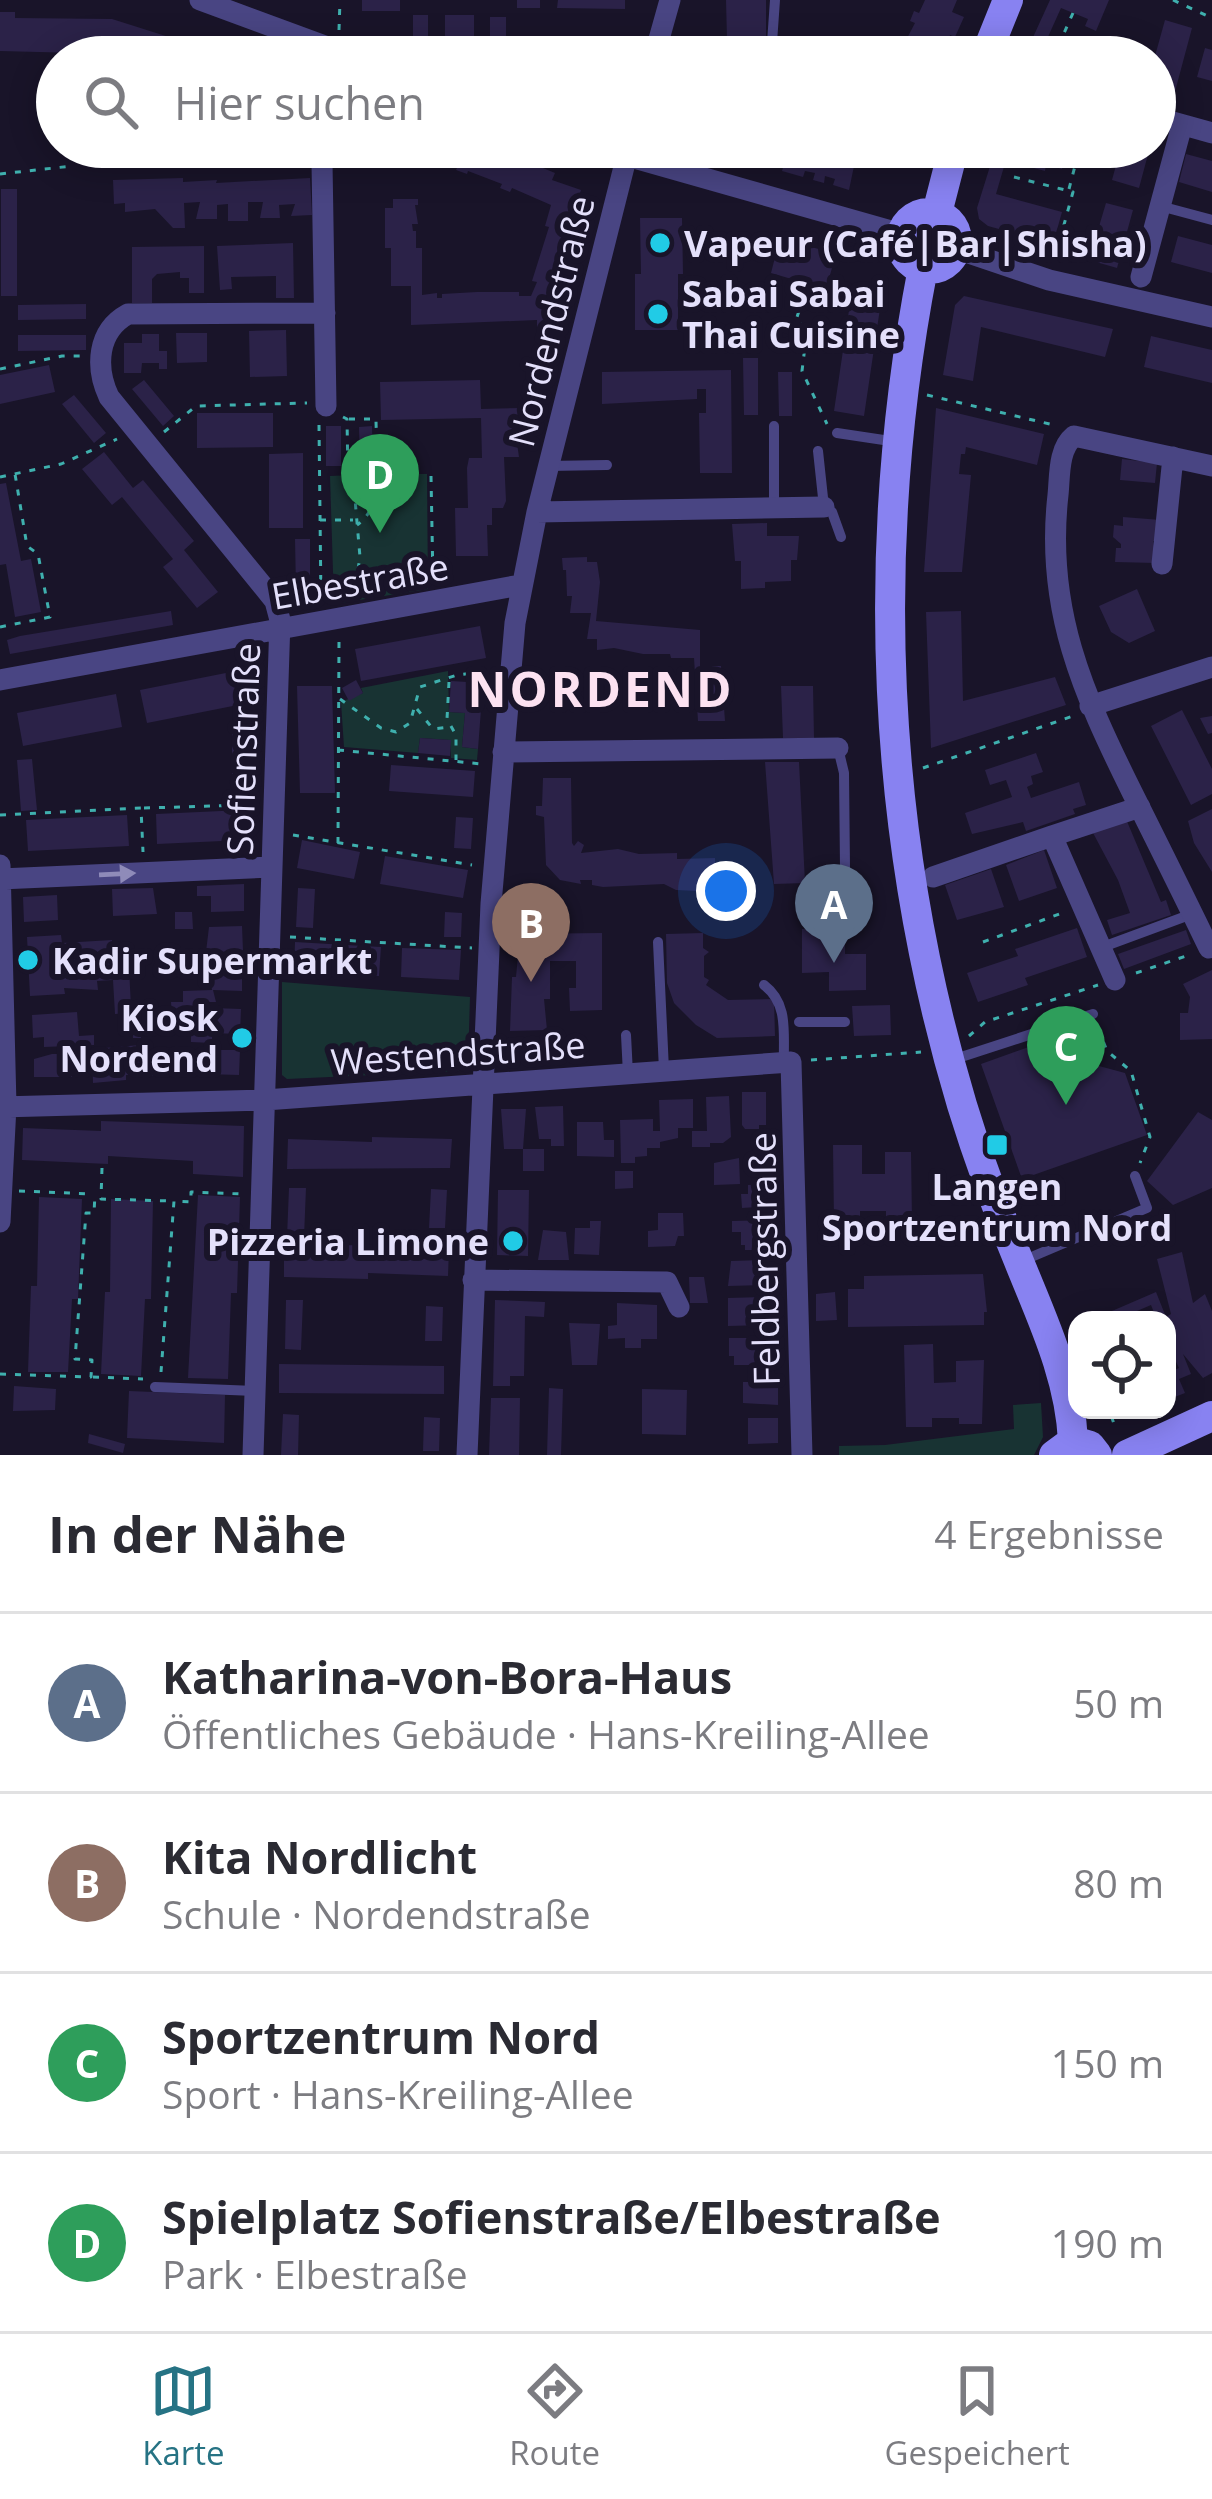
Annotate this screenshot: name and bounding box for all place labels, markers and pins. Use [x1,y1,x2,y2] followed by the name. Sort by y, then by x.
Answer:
[684,219,1147,268] place label: Vapeur (Café|Bar|Shisha)
[647,230,673,256] marker: Vapeur (Café|Bar|Shisha)
[682,269,900,359] place label: Sabai Sabai Thai Cuisine
[645,301,671,327] marker: Sabai Sabai Thai Cuisine
[341,434,419,533] pin: D
[795,864,873,963] pin: A
[492,883,570,982] pin: B
[52,936,372,985] place label: Kadir Supermarkt
[15,947,41,973] marker: Kadir Supermarkt
[60,993,219,1083] place label: Kiosk Nordend
[1027,1006,1105,1105] pin: C
[229,1025,255,1051] marker: Kiosk Nordend
[984,1132,1010,1158] marker: Langen Sportzentrum Nord
[822,1162,1172,1252] place label: Langen Sportzentrum Nord
[207,1217,489,1266] place label: Pizzeria Limone
[500,1228,526,1254] marker: Pizzeria Limone

